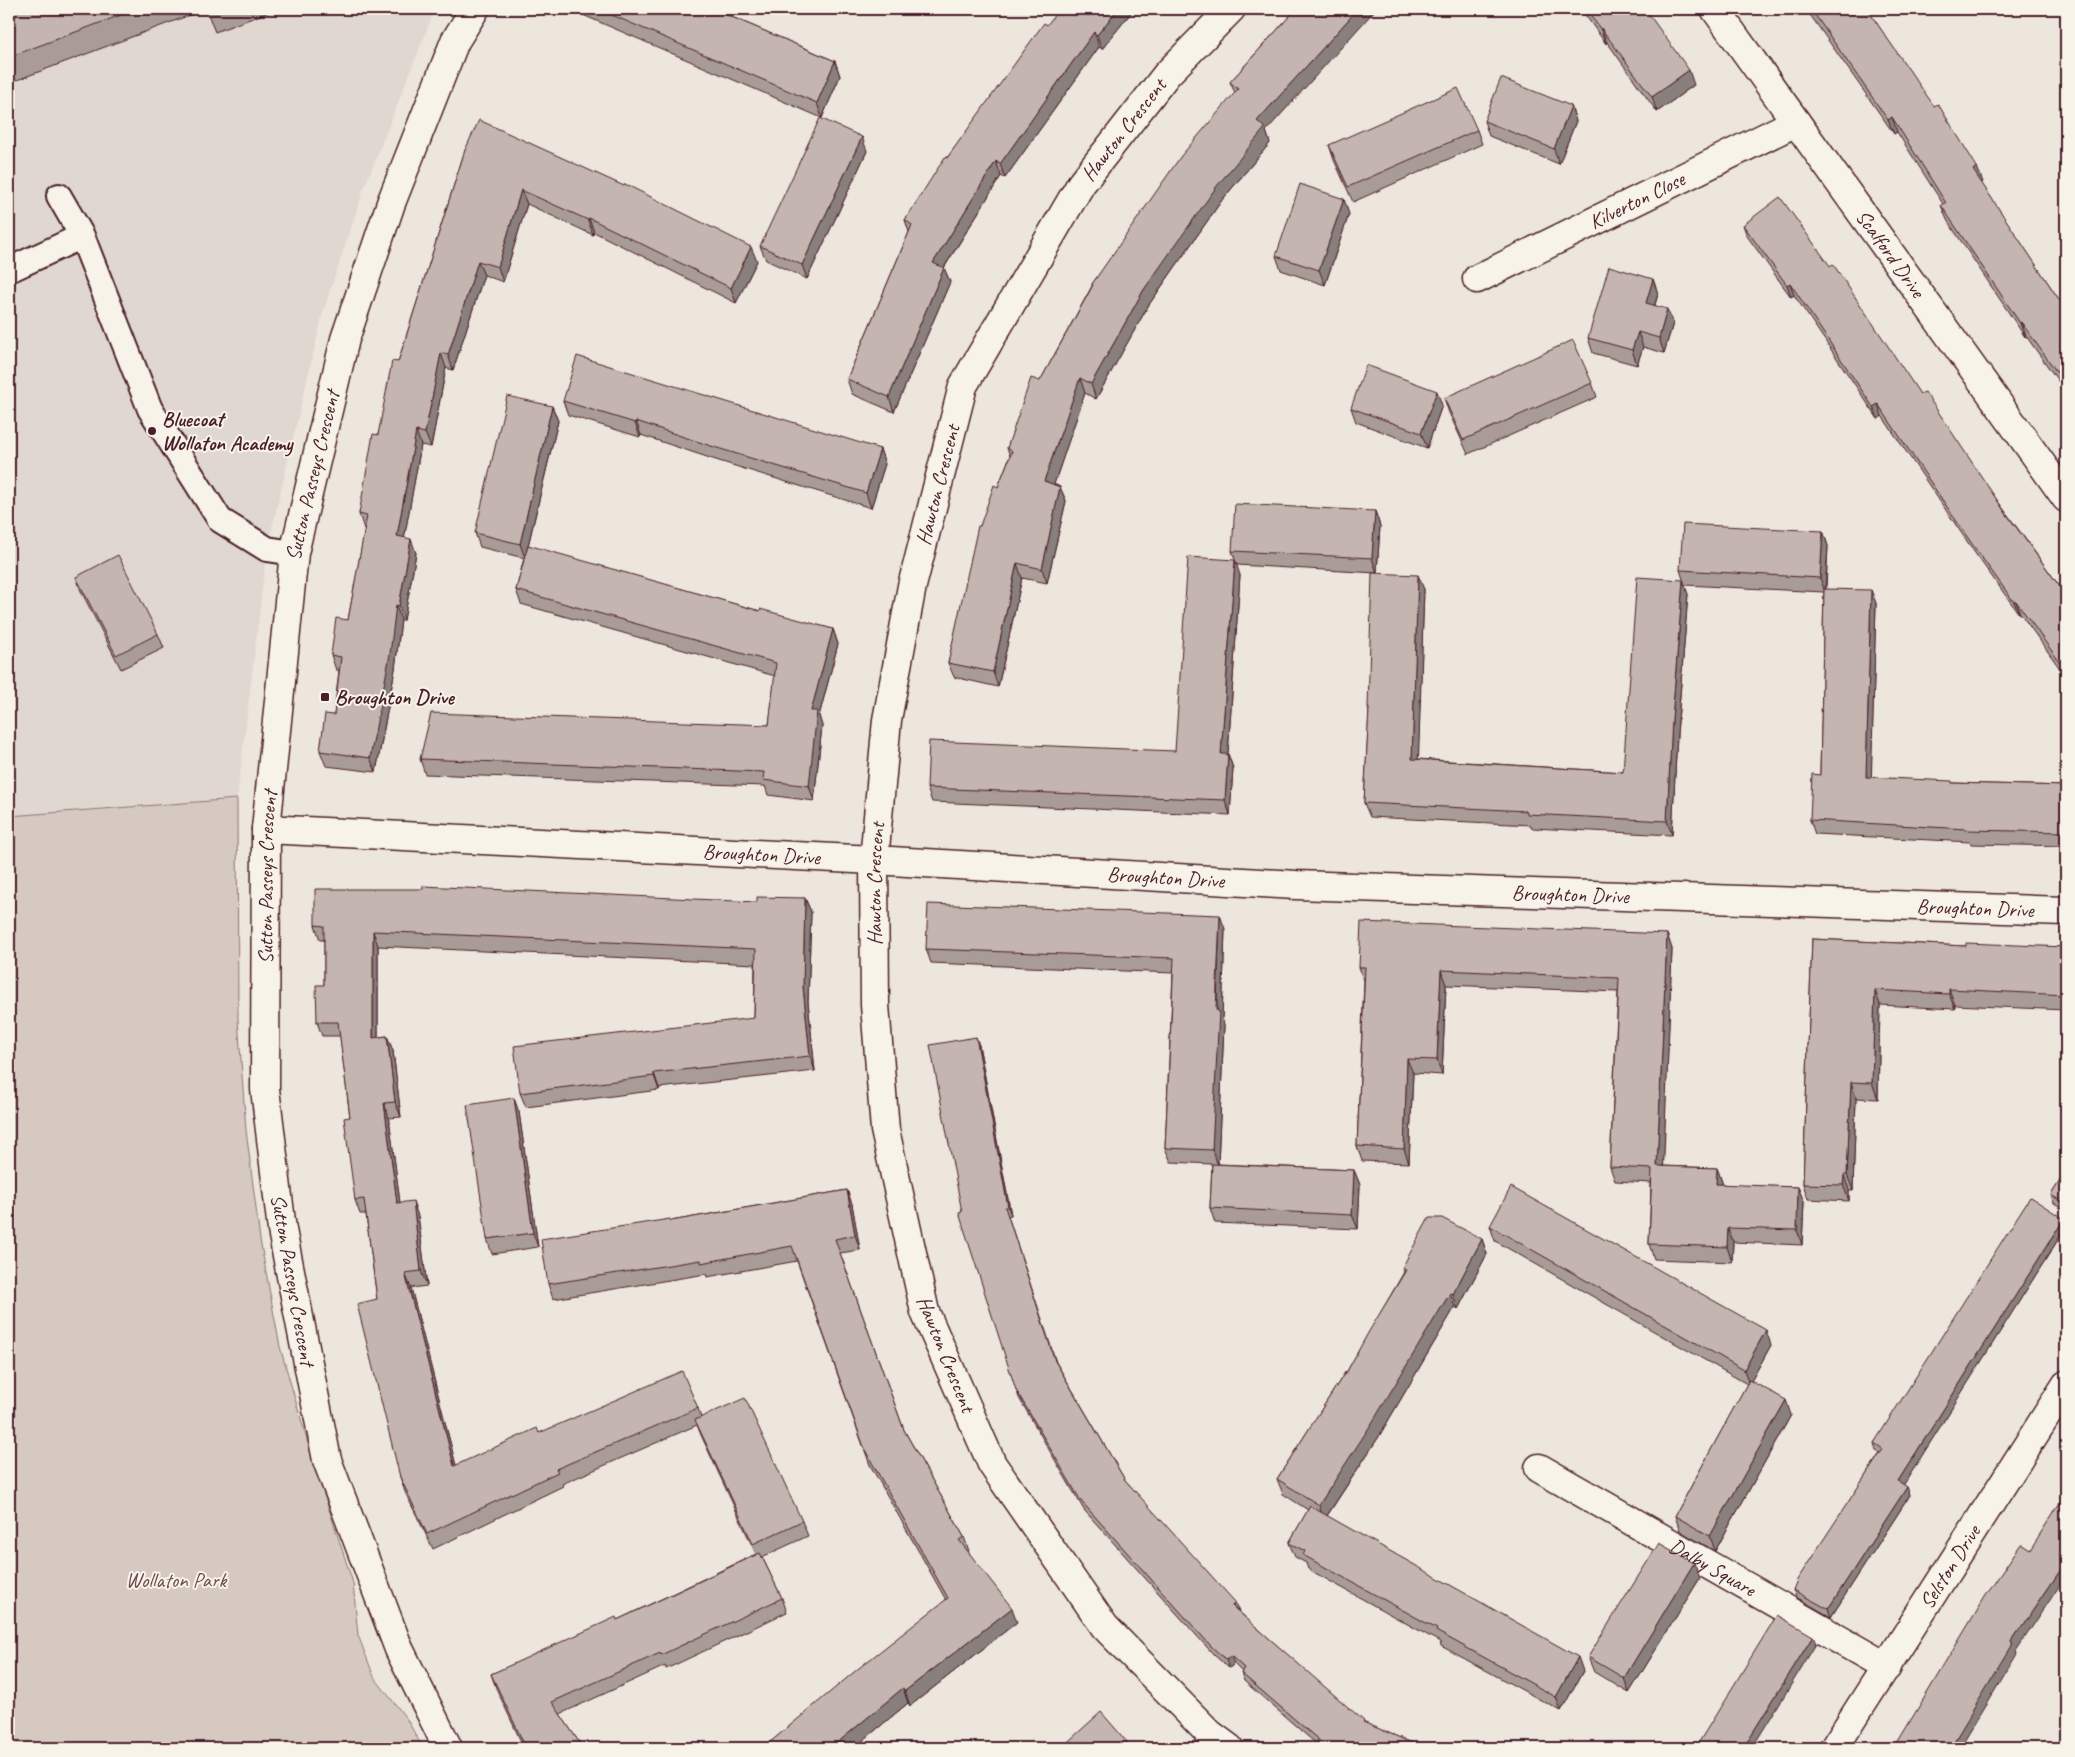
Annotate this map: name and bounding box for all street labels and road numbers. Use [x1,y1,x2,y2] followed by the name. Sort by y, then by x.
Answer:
[1075,71,1173,186] street label: Hawton Crescent
[1585,165,1690,235] street label: Kilverton Close
[1850,205,1932,304] street label: Scalford Drive
[280,385,346,562] street label: Sutton Passeys Crescent
[910,420,966,548] street label: Hawton Crescent
[252,786,283,964] street label: Sutton Passeys Crescent
[861,819,891,945] street label: Hawton Crescent
[702,838,822,870] street label: Broughton Drive
[1106,861,1226,894] street label: Broughton Drive
[1511,879,1631,909] street label: Broughton Drive
[1916,893,2035,923] street label: Broughton Drive
[265,1192,321,1371] street label: Sutton Passeys Crescent
[911,1292,982,1418] street label: Hawton Crescent
[1914,1518,1987,1613] street label: Selston Drive
[1665,1532,1761,1603] street label: Dalby Square

